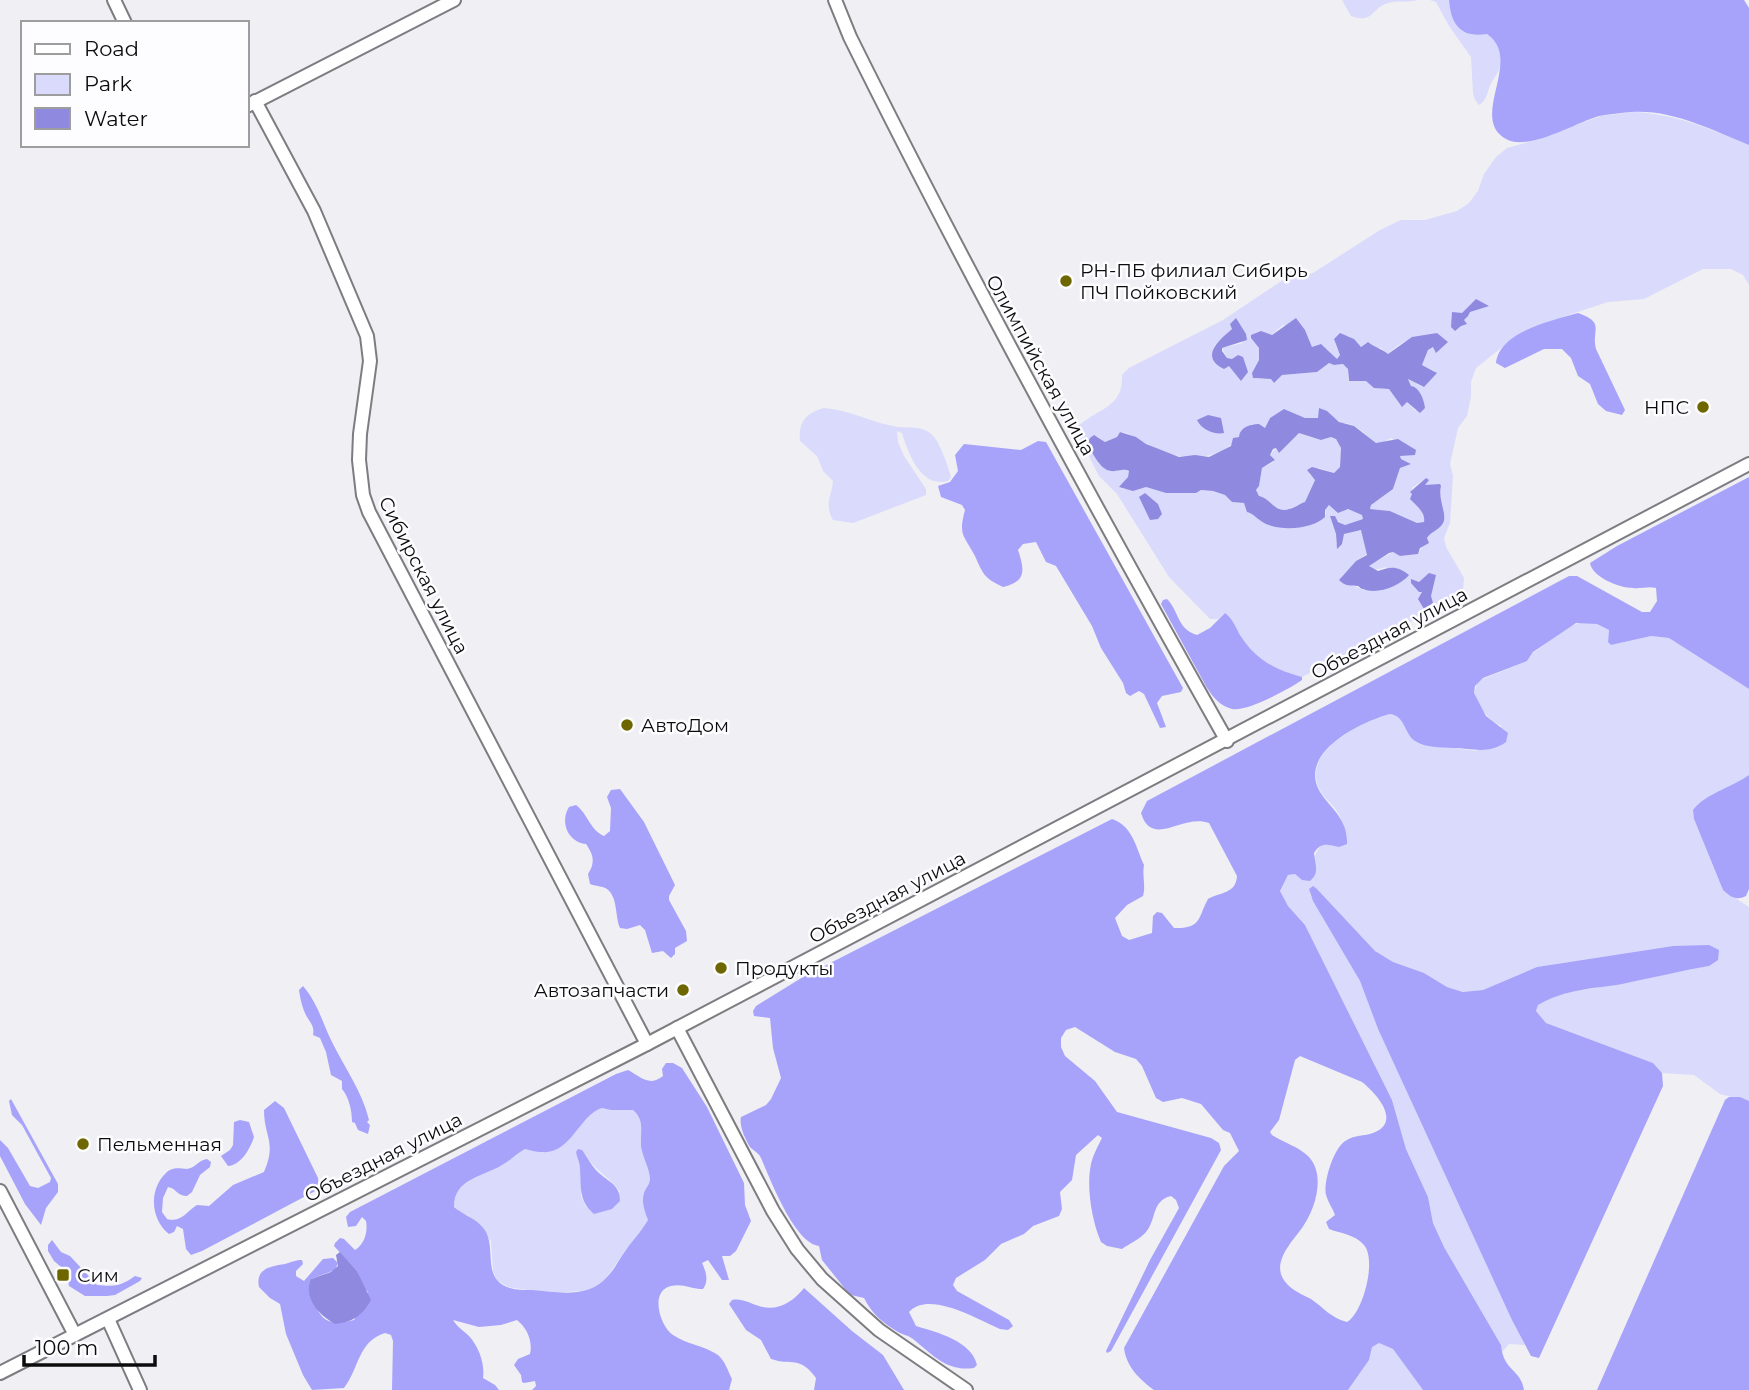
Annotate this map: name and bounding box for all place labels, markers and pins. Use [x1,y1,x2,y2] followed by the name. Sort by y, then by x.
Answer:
[1080,259,1308,304] place label: РН-ПБ филиал Сибирь ПЧ Пойковский
[1058,273,1074,289] marker: РН-ПБ филиал Сибирь ПЧ Пойковский
[1644,396,1689,419] place label: НПС
[1695,399,1711,415] marker: НПС
[641,714,729,737] place label: АвтоДом
[619,717,635,733] marker: АвтоДом
[735,957,833,980] place label: Продукты
[713,960,729,976] marker: Продукты
[534,979,669,1002] place label: Автозапчасти
[675,982,691,998] marker: Автозапчасти
[97,1133,222,1156] place label: Пельменная
[75,1136,91,1152] marker: Пельменная
[77,1264,119,1287] place label: Сим
[55,1267,71,1283] marker: Сим

